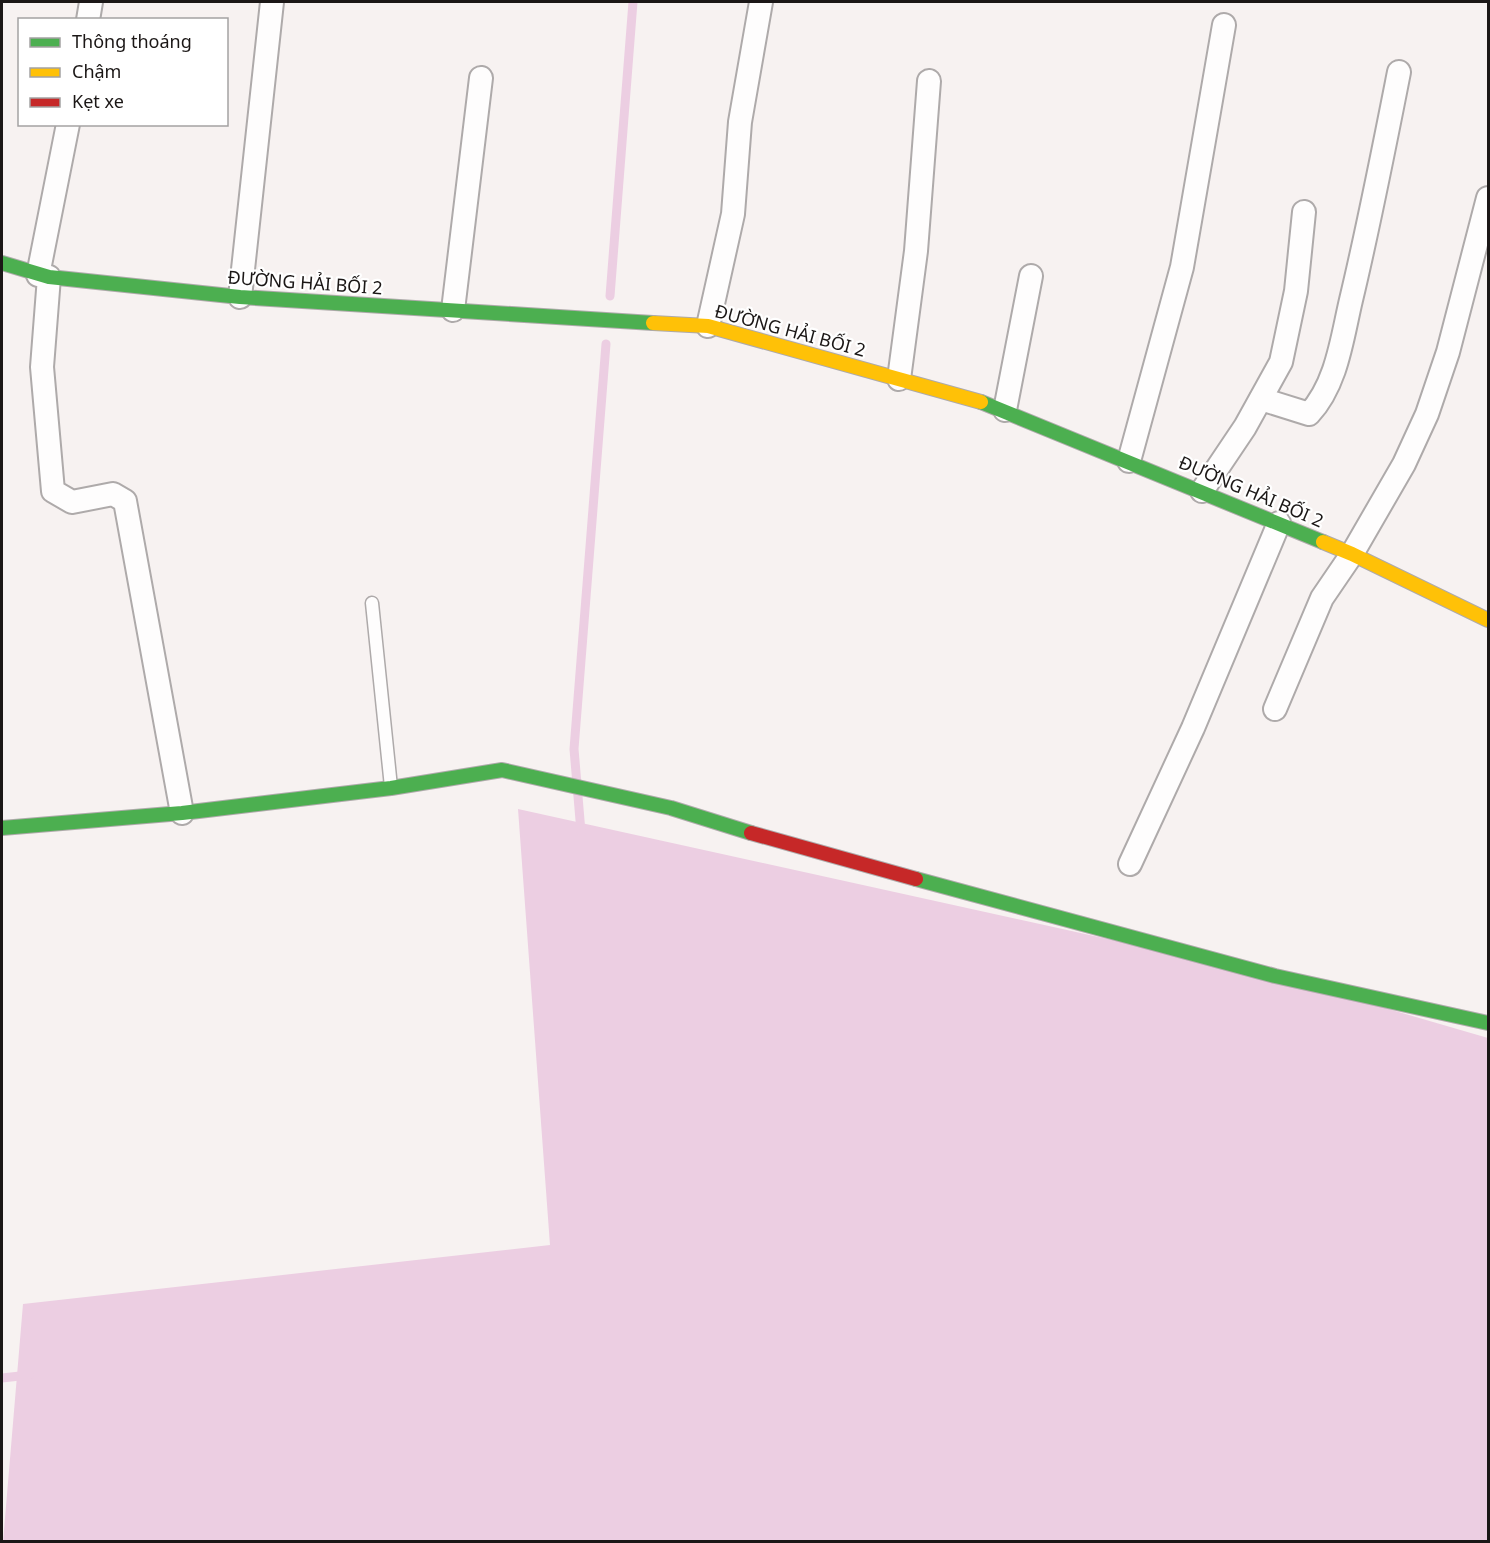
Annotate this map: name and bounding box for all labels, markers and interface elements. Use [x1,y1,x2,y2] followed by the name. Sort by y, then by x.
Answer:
[18,18,228,126] legend
[72,29,192,53] text: Thông thoáng
[72,59,121,83] text: Chậm
[72,89,124,113] text: Kẹt xe
[227,265,383,299] street label: ĐƯỜNG HẢI BỐI 2
[712,298,868,362] street label: ĐƯỜNG HẢI BỐI 2
[1175,450,1327,532] street label: ĐƯỜNG HẢI BỐI 2

